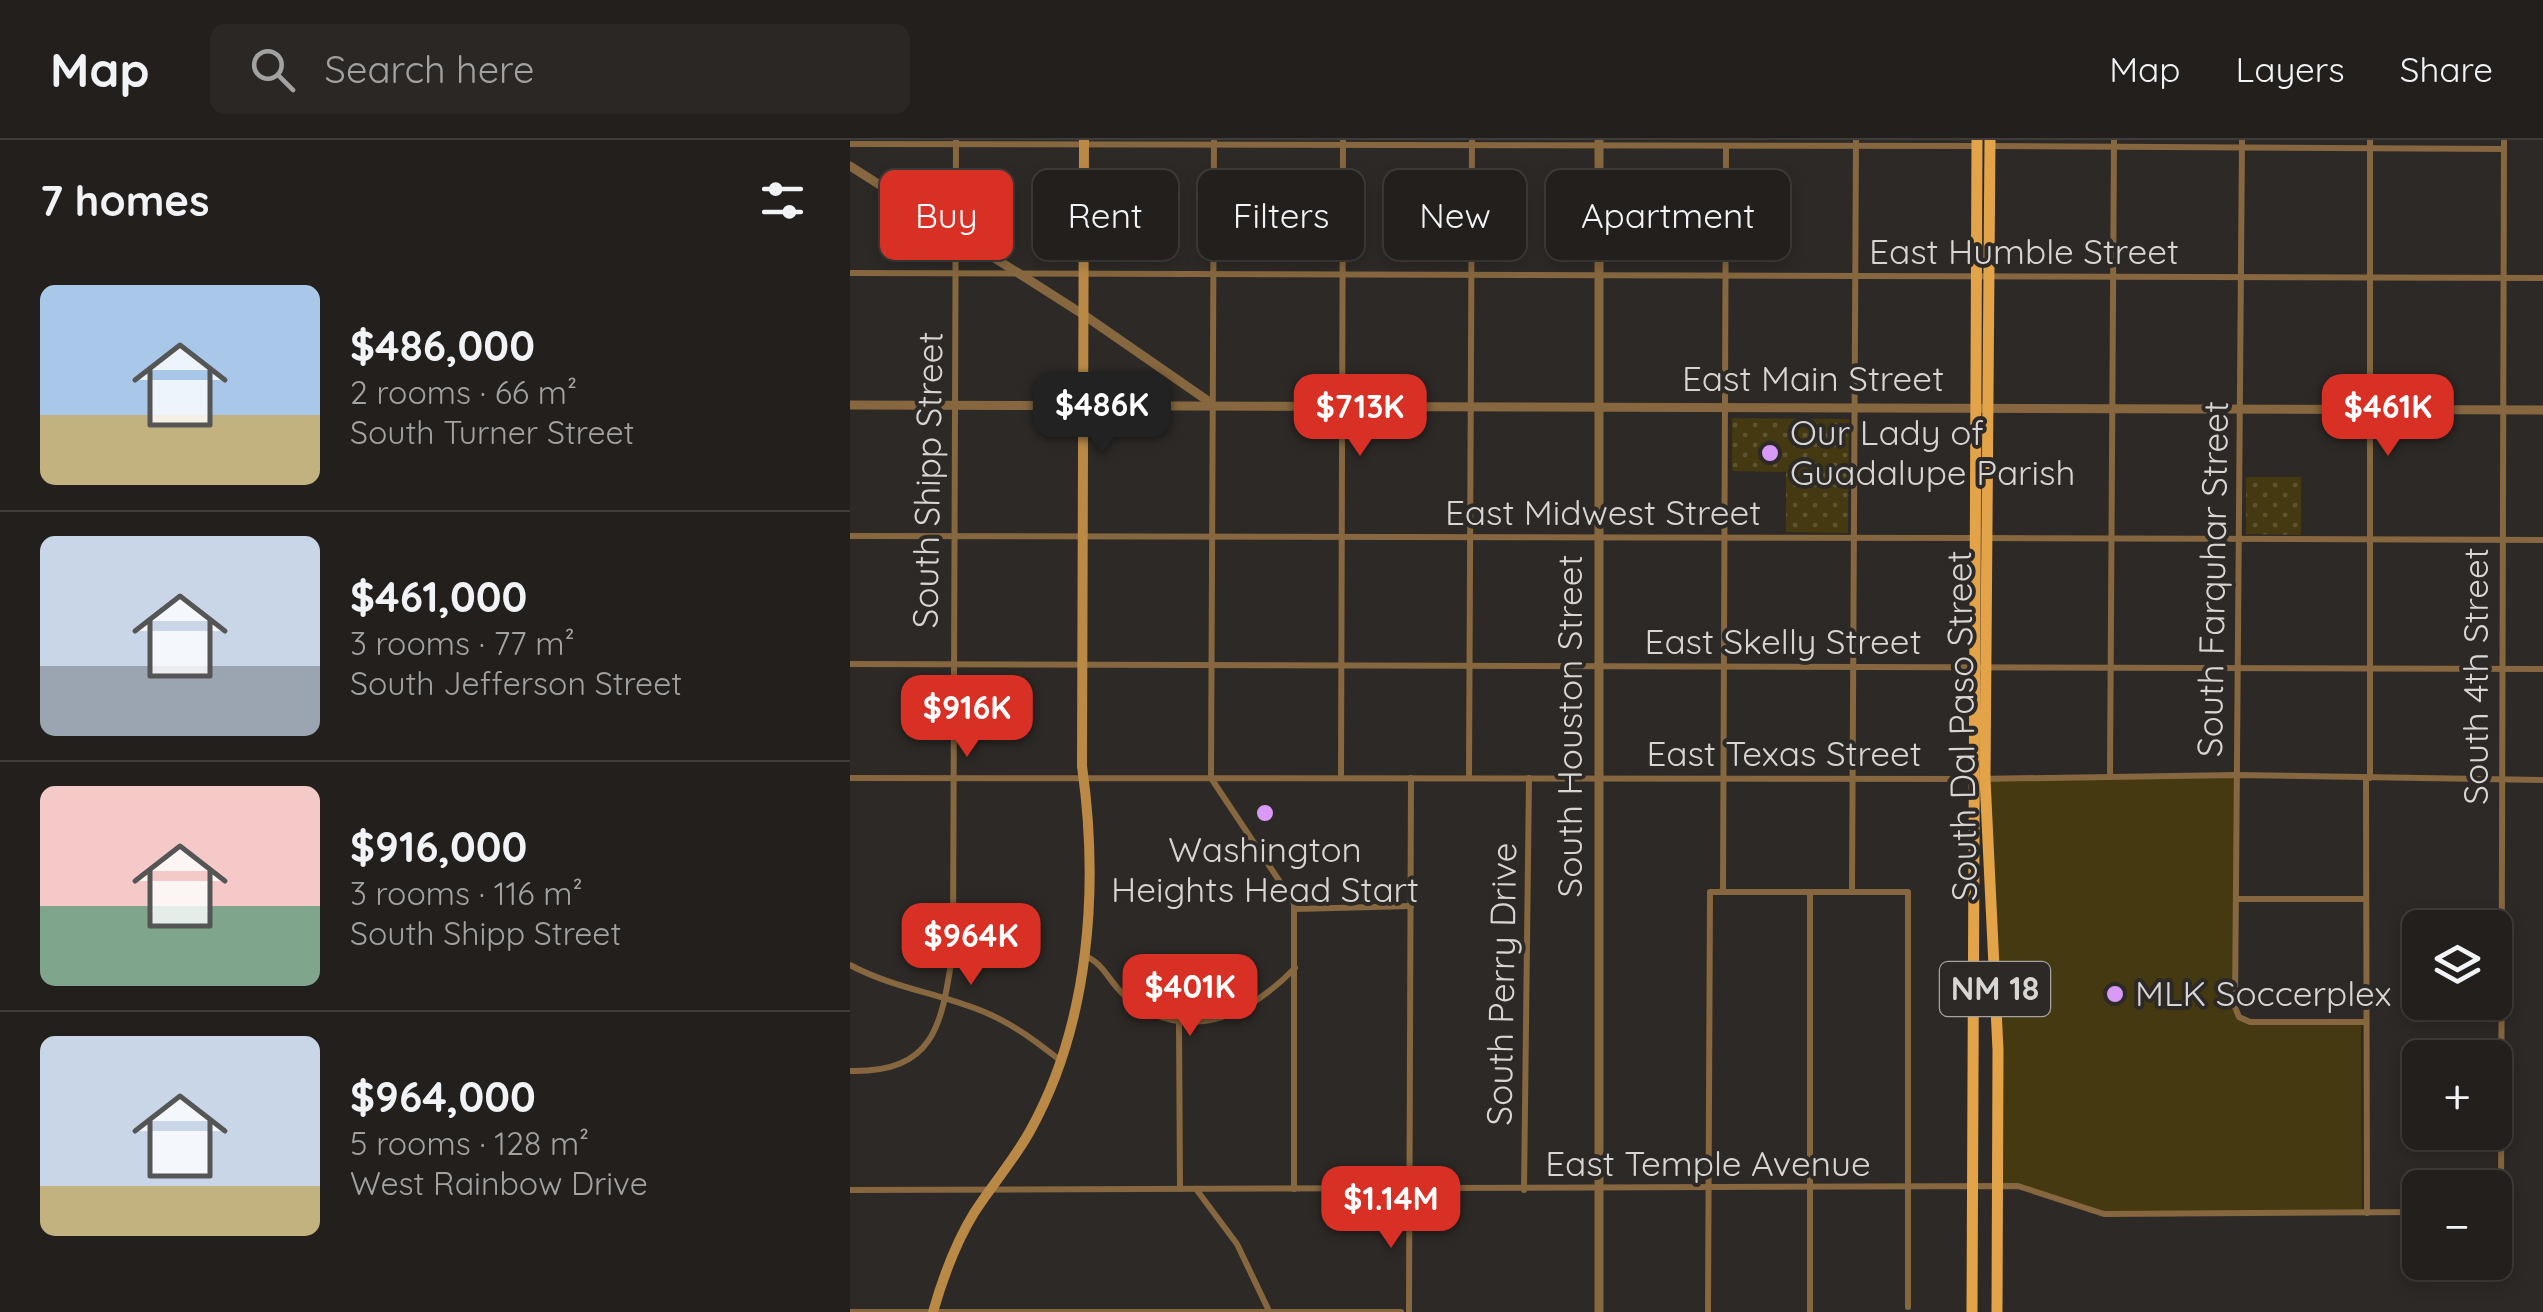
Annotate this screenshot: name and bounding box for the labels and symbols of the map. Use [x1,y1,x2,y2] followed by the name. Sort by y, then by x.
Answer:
[1869,229,2179,273] street label: East Humble Street
[902,331,952,629] street label: South Shipp Street
[1682,356,1944,400] street label: East Main Street
[1032,372,1172,457] pin: $486K
[1290,374,1430,459] pin: $713K
[2318,374,2458,459] pin: $461K
[2187,401,2237,757] street label: South Farquhar Street
[1790,410,2075,494] place label: Our Lady of Guadalupe Parish
[1759,442,1781,464] marker: Our Lady of Guadalupe Parish
[1445,490,1761,534] street label: East Midwest Street
[2453,547,2497,805] street label: South 4th Street
[1936,550,1986,902] street label: South Dal Paso Street
[1547,555,1591,897] street label: South Houston Street
[1645,619,1922,663] street label: East Skelly Street
[897,675,1037,760] pin: $916K
[1646,731,1922,775] street label: East Texas Street
[1254,802,1276,824] marker: Washington Heights Head Start
[1111,827,1419,911] place label: Washington Heights Head Start
[1477,842,1525,1126] street label: South Perry Drive
[901,903,1041,988] pin: $964K
[1120,954,1260,1039] pin: $401K
[1940,962,2050,1016] road number: NM 18
[2135,971,2391,1015] place label: MLK Soccerplex
[2104,983,2126,1005] marker: MLK Soccerplex
[1545,1141,1871,1185] street label: East Temple Avenue
[1310,1166,1472,1251] pin: $1.14M

